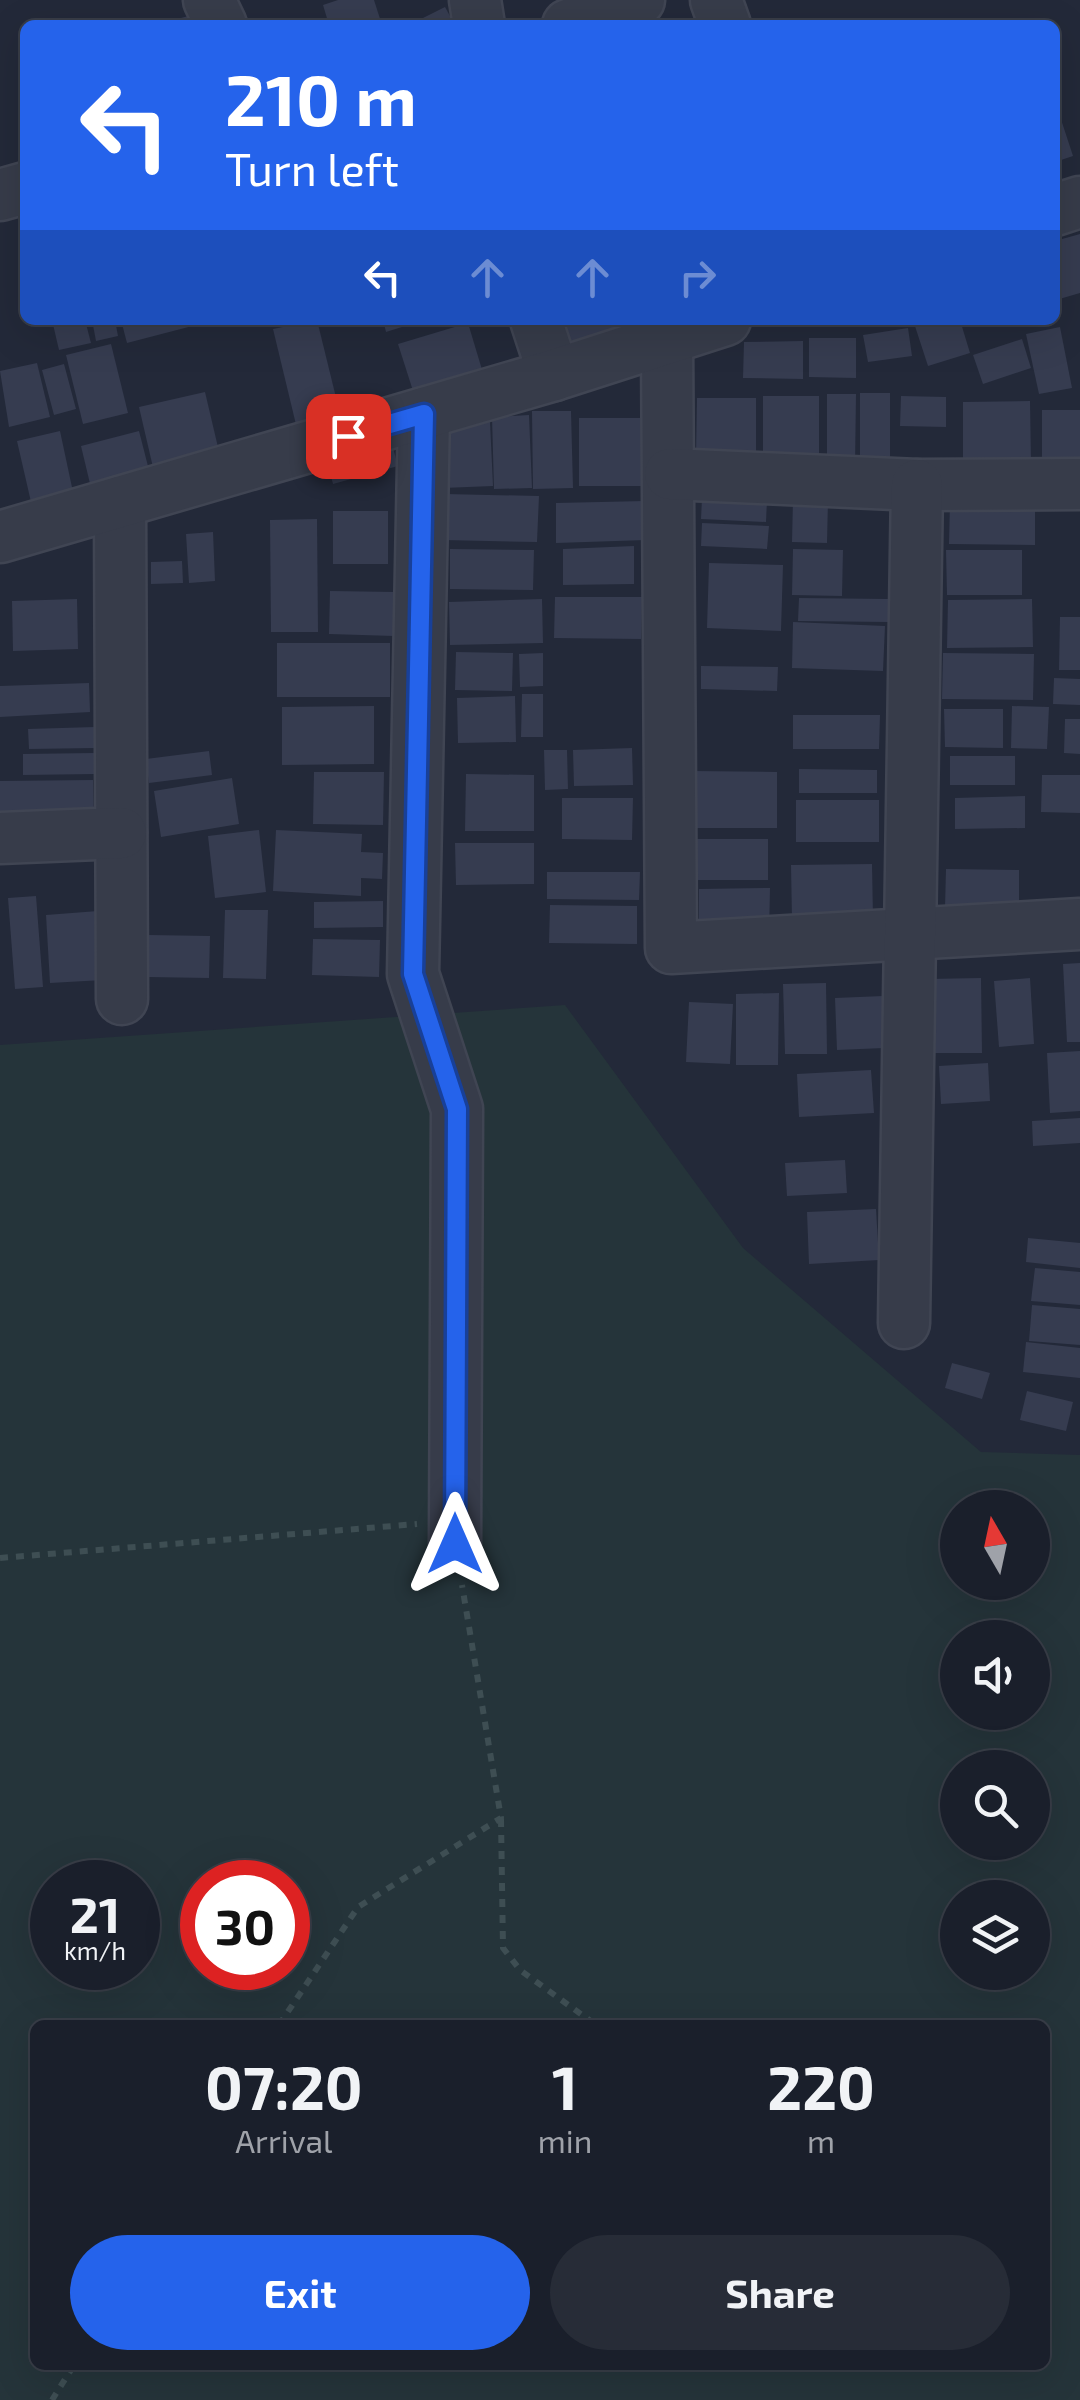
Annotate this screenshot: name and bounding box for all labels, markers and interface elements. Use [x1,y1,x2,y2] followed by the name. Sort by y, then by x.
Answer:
[225,56,417,140] text: 210 m
[60,60,190,190] icon: left
[225,141,399,195] text: Turn left
[355,250,410,305] icon: left
[460,250,515,305] icon: ahead
[565,250,620,305] icon: ahead
[670,250,725,305] icon: right
[306,394,391,479] pin
[321,409,376,464] icon: arrive
[940,1490,1050,1600] north arrow
[940,1490,1050,1990] map controls
[403,1492,507,1596] position arrow
[940,1620,1050,1730] button: sound
[940,1750,1050,1860] button: search
[180,1860,310,1990] speed limit sign: 30
[940,1880,1050,1990] button: layers
[70,1883,120,1943] text: 21
[64,1935,126,1965] text: km/h
[205,2050,363,2122] text: 07:20
[552,2050,578,2122] text: 1
[767,2050,875,2122] text: 220
[235,2121,333,2159] text: Arrival
[538,2121,592,2159] text: min
[807,2121,835,2159] text: m
[70,2235,530,2350] button: Exit
[550,2235,1010,2350] button: Share

